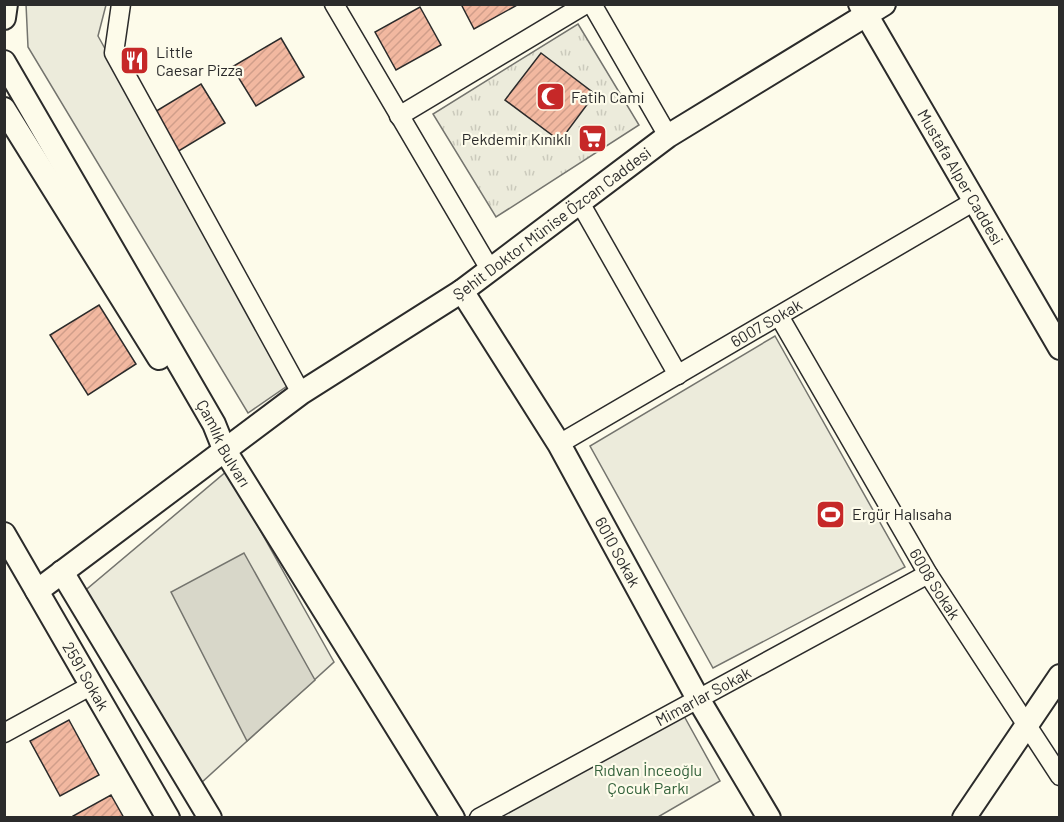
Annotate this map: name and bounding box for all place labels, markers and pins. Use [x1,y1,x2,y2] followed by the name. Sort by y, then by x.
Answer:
[156,42,243,79] place label: Little Caesar Pizza
[119,45,151,77] restaurant icon: Little Caesar Pizza
[534,81,566,113] mosque icon: Fatih Cami
[571,87,645,106] place label: Fatih Cami
[576,123,608,155] supermarket icon: Pekdemir Kınıklı
[462,129,571,148] place label: Pekdemir Kınıklı
[815,498,847,530] sports icon: Ergür Halısaha
[852,504,952,523] place label: Ergür Halısaha

